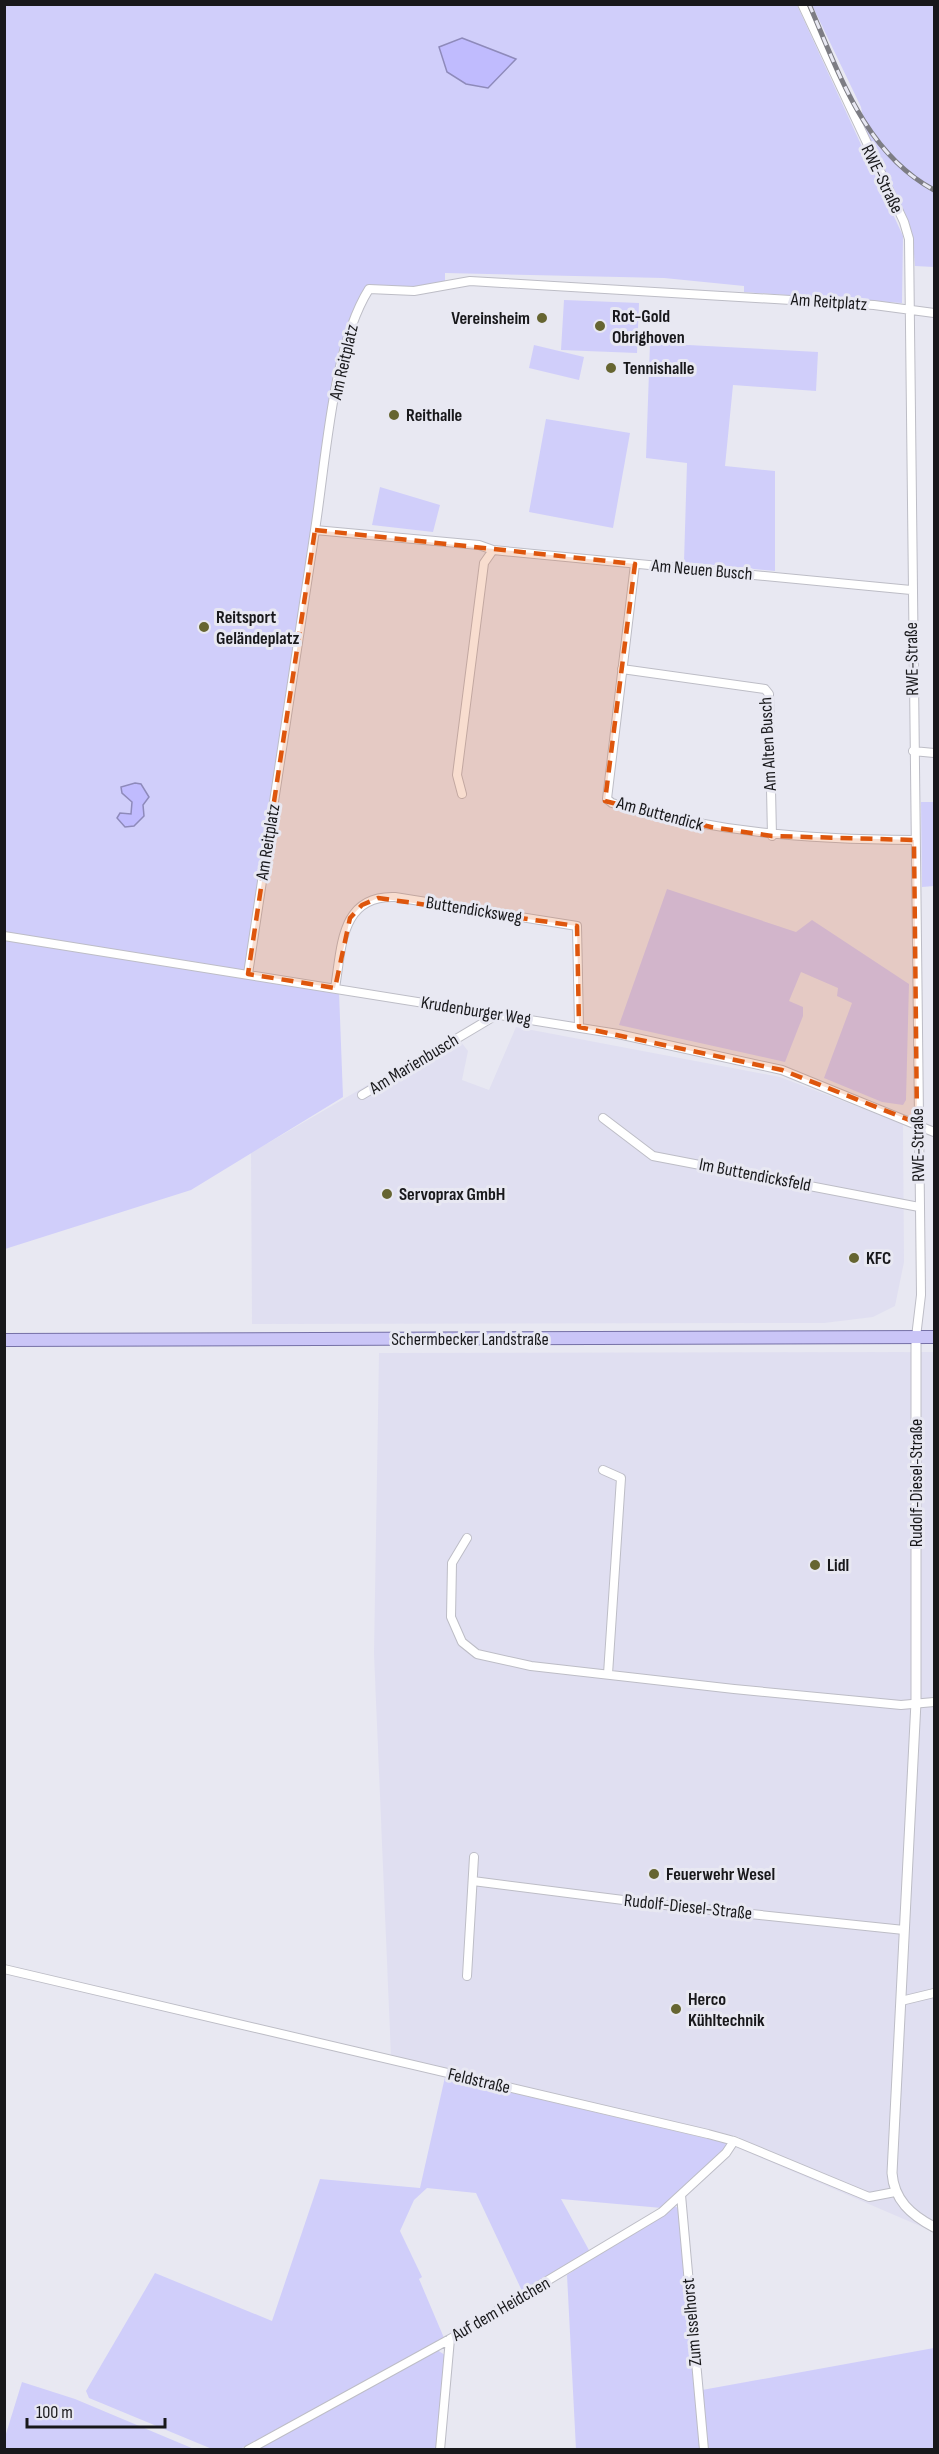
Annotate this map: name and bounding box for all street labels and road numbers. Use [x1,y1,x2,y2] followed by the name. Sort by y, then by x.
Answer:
[856,141,908,217] street label: RWE-Straße
[789,289,868,315] street label: Am Reitplatz
[325,322,363,403] street label: Am Reitplatz
[650,555,753,585] street label: Am Neuen Busch
[901,622,923,696] street label: RWE-Straße
[755,697,781,792] street label: Am Alten Busch
[613,792,706,836] street label: Am Buttendick
[251,802,284,882] street label: Am Reitplatz
[425,892,523,928] street label: Buttendicksweg
[420,992,532,1030] street label: Krudenburger Weg
[365,1029,462,1099] street label: Am Marienbusch
[907,1108,929,1182] street label: RWE-Straße
[697,1154,813,1196] street label: Im Buttendicksfeld
[391,1329,549,1350] street label: Schermbecker Landstraße
[906,1419,927,1547] street label: Rudolf-Diesel-Straße
[623,1890,753,1924] street label: Rudolf-Diesel-Straße
[446,2064,512,2098] street label: Feldstraße
[447,2273,554,2346] street label: Auf dem Heidchen
[678,2277,706,2367] street label: Zum Isselhorst

